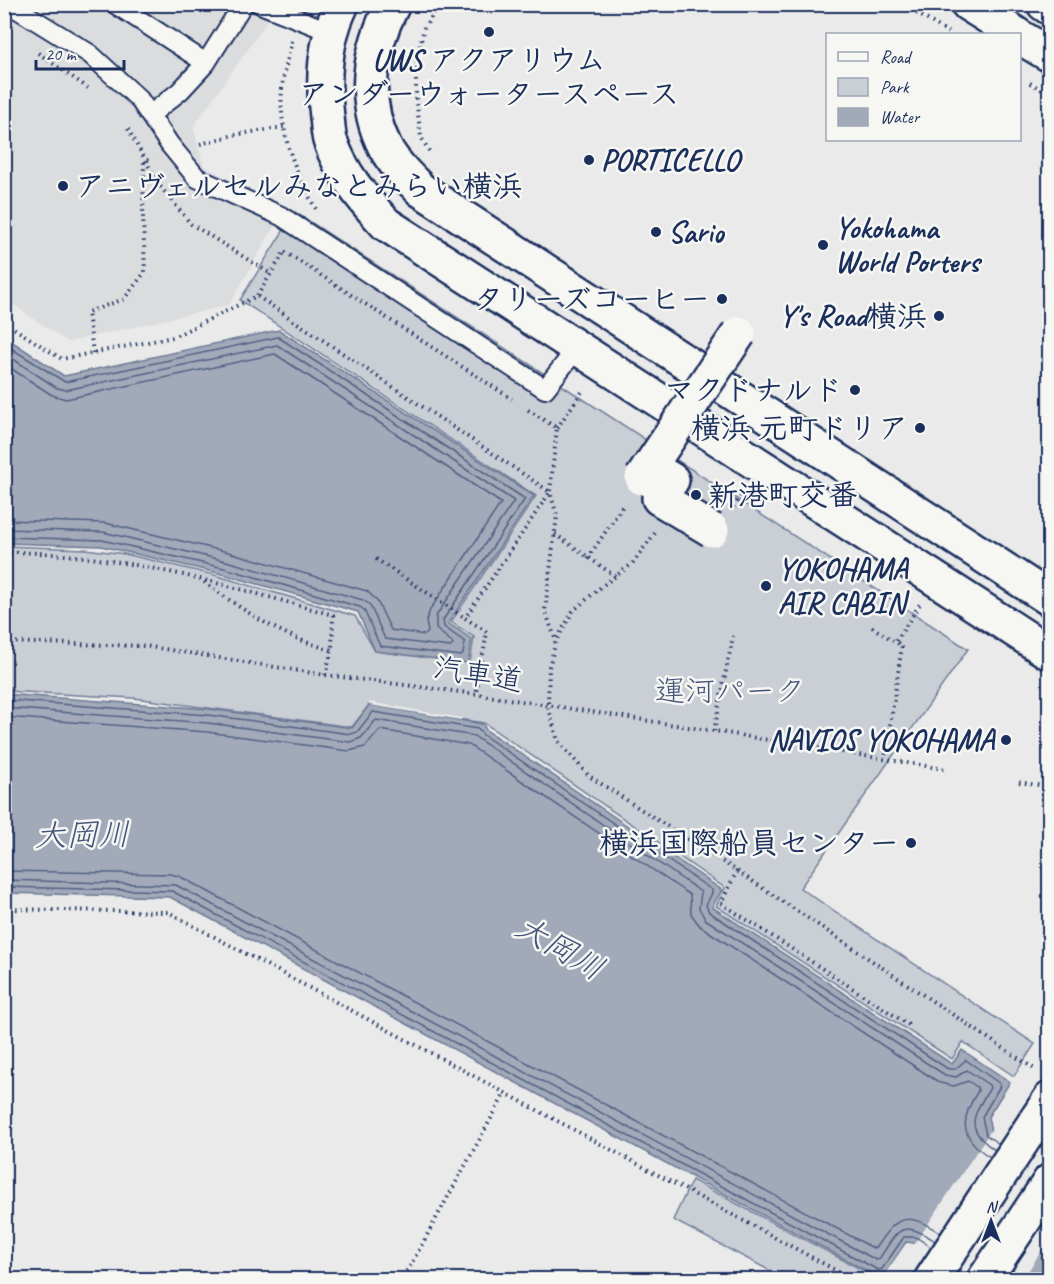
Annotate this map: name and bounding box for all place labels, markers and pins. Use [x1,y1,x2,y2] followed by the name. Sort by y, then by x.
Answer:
[482,25,496,39] marker: UWS アクアリウム アンダーウォータースペース
[299,41,680,113] place label: UWS アクアリウム アンダーウォータースペース
[601,141,743,179] place label: PORTICELLO
[582,153,596,167] marker: PORTICELLO
[75,167,523,205] place label: アニヴェルセルみなとみらい横浜
[56,179,70,193] marker: アニヴェルセルみなとみらい横浜
[835,209,983,281] place label: Yokohama World Porters
[668,213,726,251] place label: Sario
[649,225,663,239] marker: Sario
[816,238,830,252] marker: Yokohama World Porters
[474,280,710,318] place label: タリーズコーヒー
[715,292,729,306] marker: タリーズコーヒー
[779,297,927,335] place label: Y's Road横浜
[932,309,946,323] marker: Y's Road横浜
[664,371,843,409] place label: マクドナルド
[848,383,862,397] marker: マクドナルド
[691,409,908,447] place label: 横浜 元町ドリア
[913,421,927,435] marker: 横浜 元町ドリア
[708,476,858,514] place label: 新港町交番
[689,488,703,502] marker: 新港町交番
[778,550,911,622] place label: YOKOHAMA AIR CABIN
[759,579,773,593] marker: YOKOHAMA AIR CABIN
[768,721,997,759] place label: NAVIOS YOKOHAMA
[999,733,1013,747] marker: NAVIOS YOKOHAMA
[599,824,899,862] place label: 横浜国際船員センター
[904,836,918,850] marker: 横浜国際船員センター

